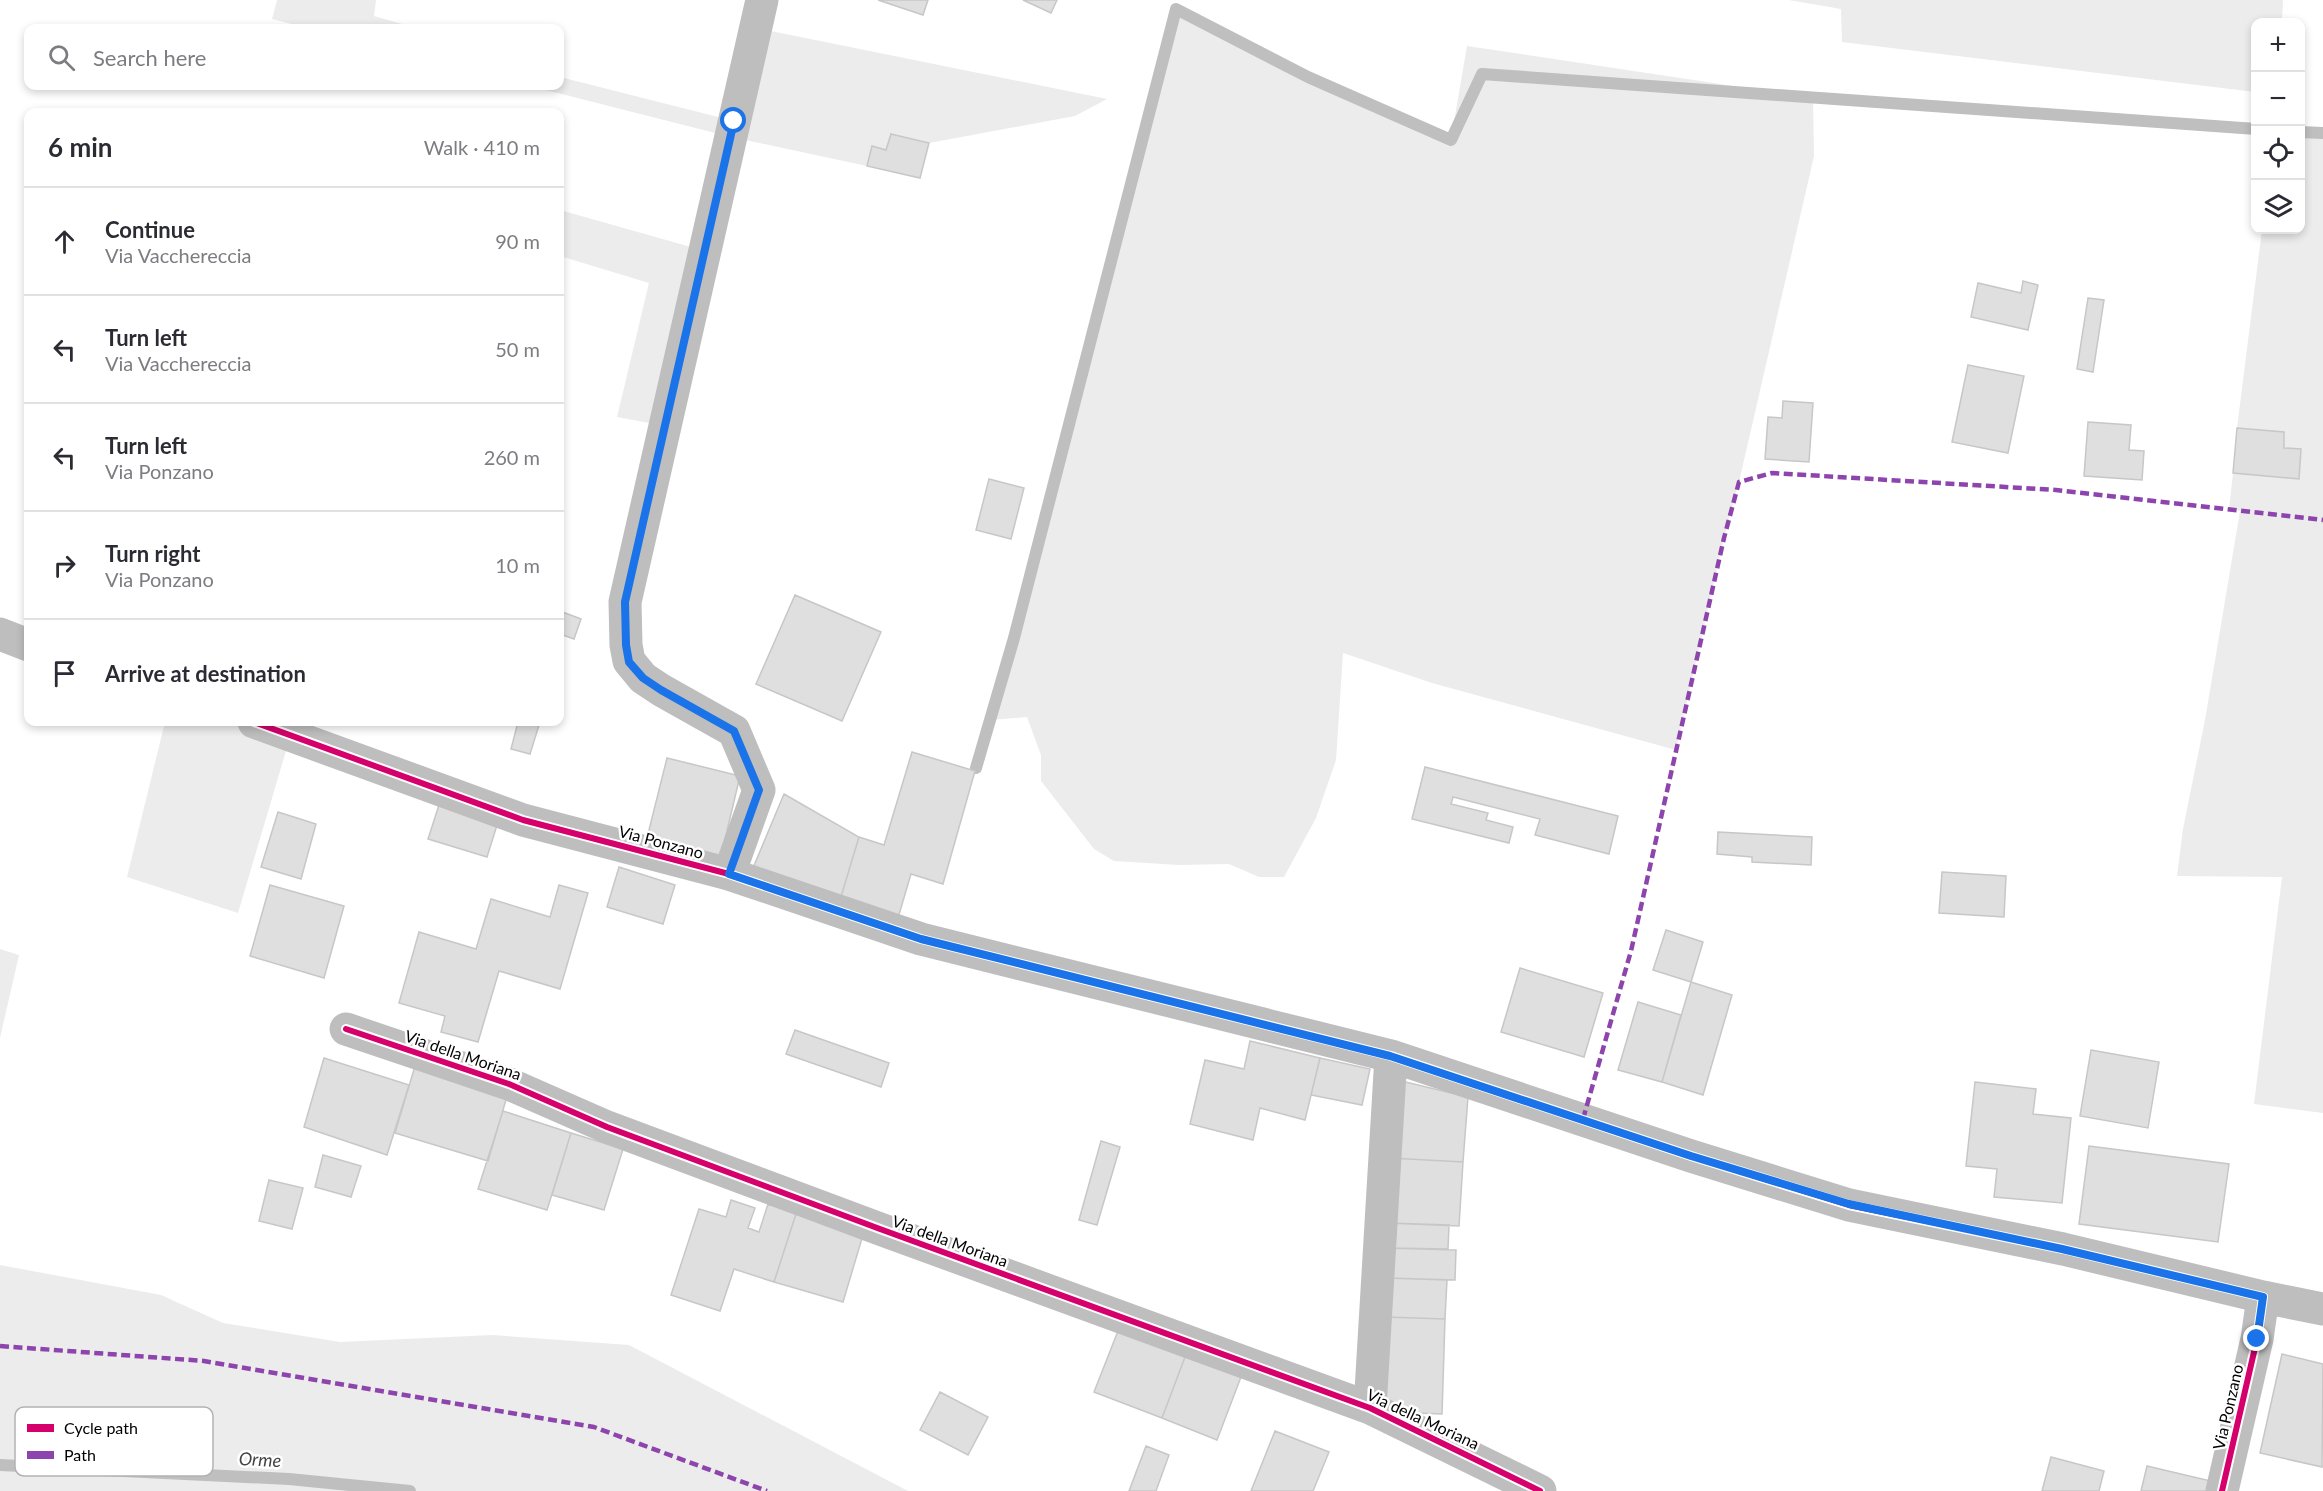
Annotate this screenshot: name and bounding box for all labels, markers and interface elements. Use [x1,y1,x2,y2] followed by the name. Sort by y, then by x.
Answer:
[2251,18,2305,234] map controls
[2251,18,2305,72] button: +
[24,24,564,90] search box
[45,41,78,74] icon: search
[93,44,206,71] text: Search here
[2251,72,2305,126] button: −
[720,107,746,133] route start
[2251,126,2305,180] button: locate
[48,131,112,163] text: 6 min
[424,135,540,159] text: Walk · 410 m
[2251,180,2305,234] button: layers
[105,216,195,243] text: Continue
[48,225,81,258] icon: ahead
[495,229,540,253] text: 90 m
[105,243,251,267] text: Via Vacchereccia
[105,324,187,351] text: Turn left
[48,333,81,366] icon: left
[495,337,540,361] text: 50 m
[105,351,251,375] text: Via Vacchereccia
[105,432,187,459] text: Turn left
[48,441,81,474] icon: left
[484,445,540,469] text: 260 m
[105,459,214,483] text: Via Ponzano
[105,540,200,567] text: Turn right
[48,549,81,582] icon: right
[495,553,540,577] text: 10 m
[105,567,214,591] text: Via Ponzano
[48,657,81,690] icon: arrive
[105,660,306,687] text: Arrive at destination
[617,821,706,862] street label: Via Ponzano
[402,1026,524,1083] street label: Via della Moriana
[890,1211,1011,1270] street label: Via della Moriana
[2243,1325,2269,1351] route end
[2208,1362,2247,1451] street label: Via Ponzano
[1364,1384,1482,1453] street label: Via della Moriana
[15,1407,213,1476] legend
[64,1418,138,1437] text: Cycle path
[64,1445,96,1464] text: Path
[238,1447,282,1471] water label: Orme

